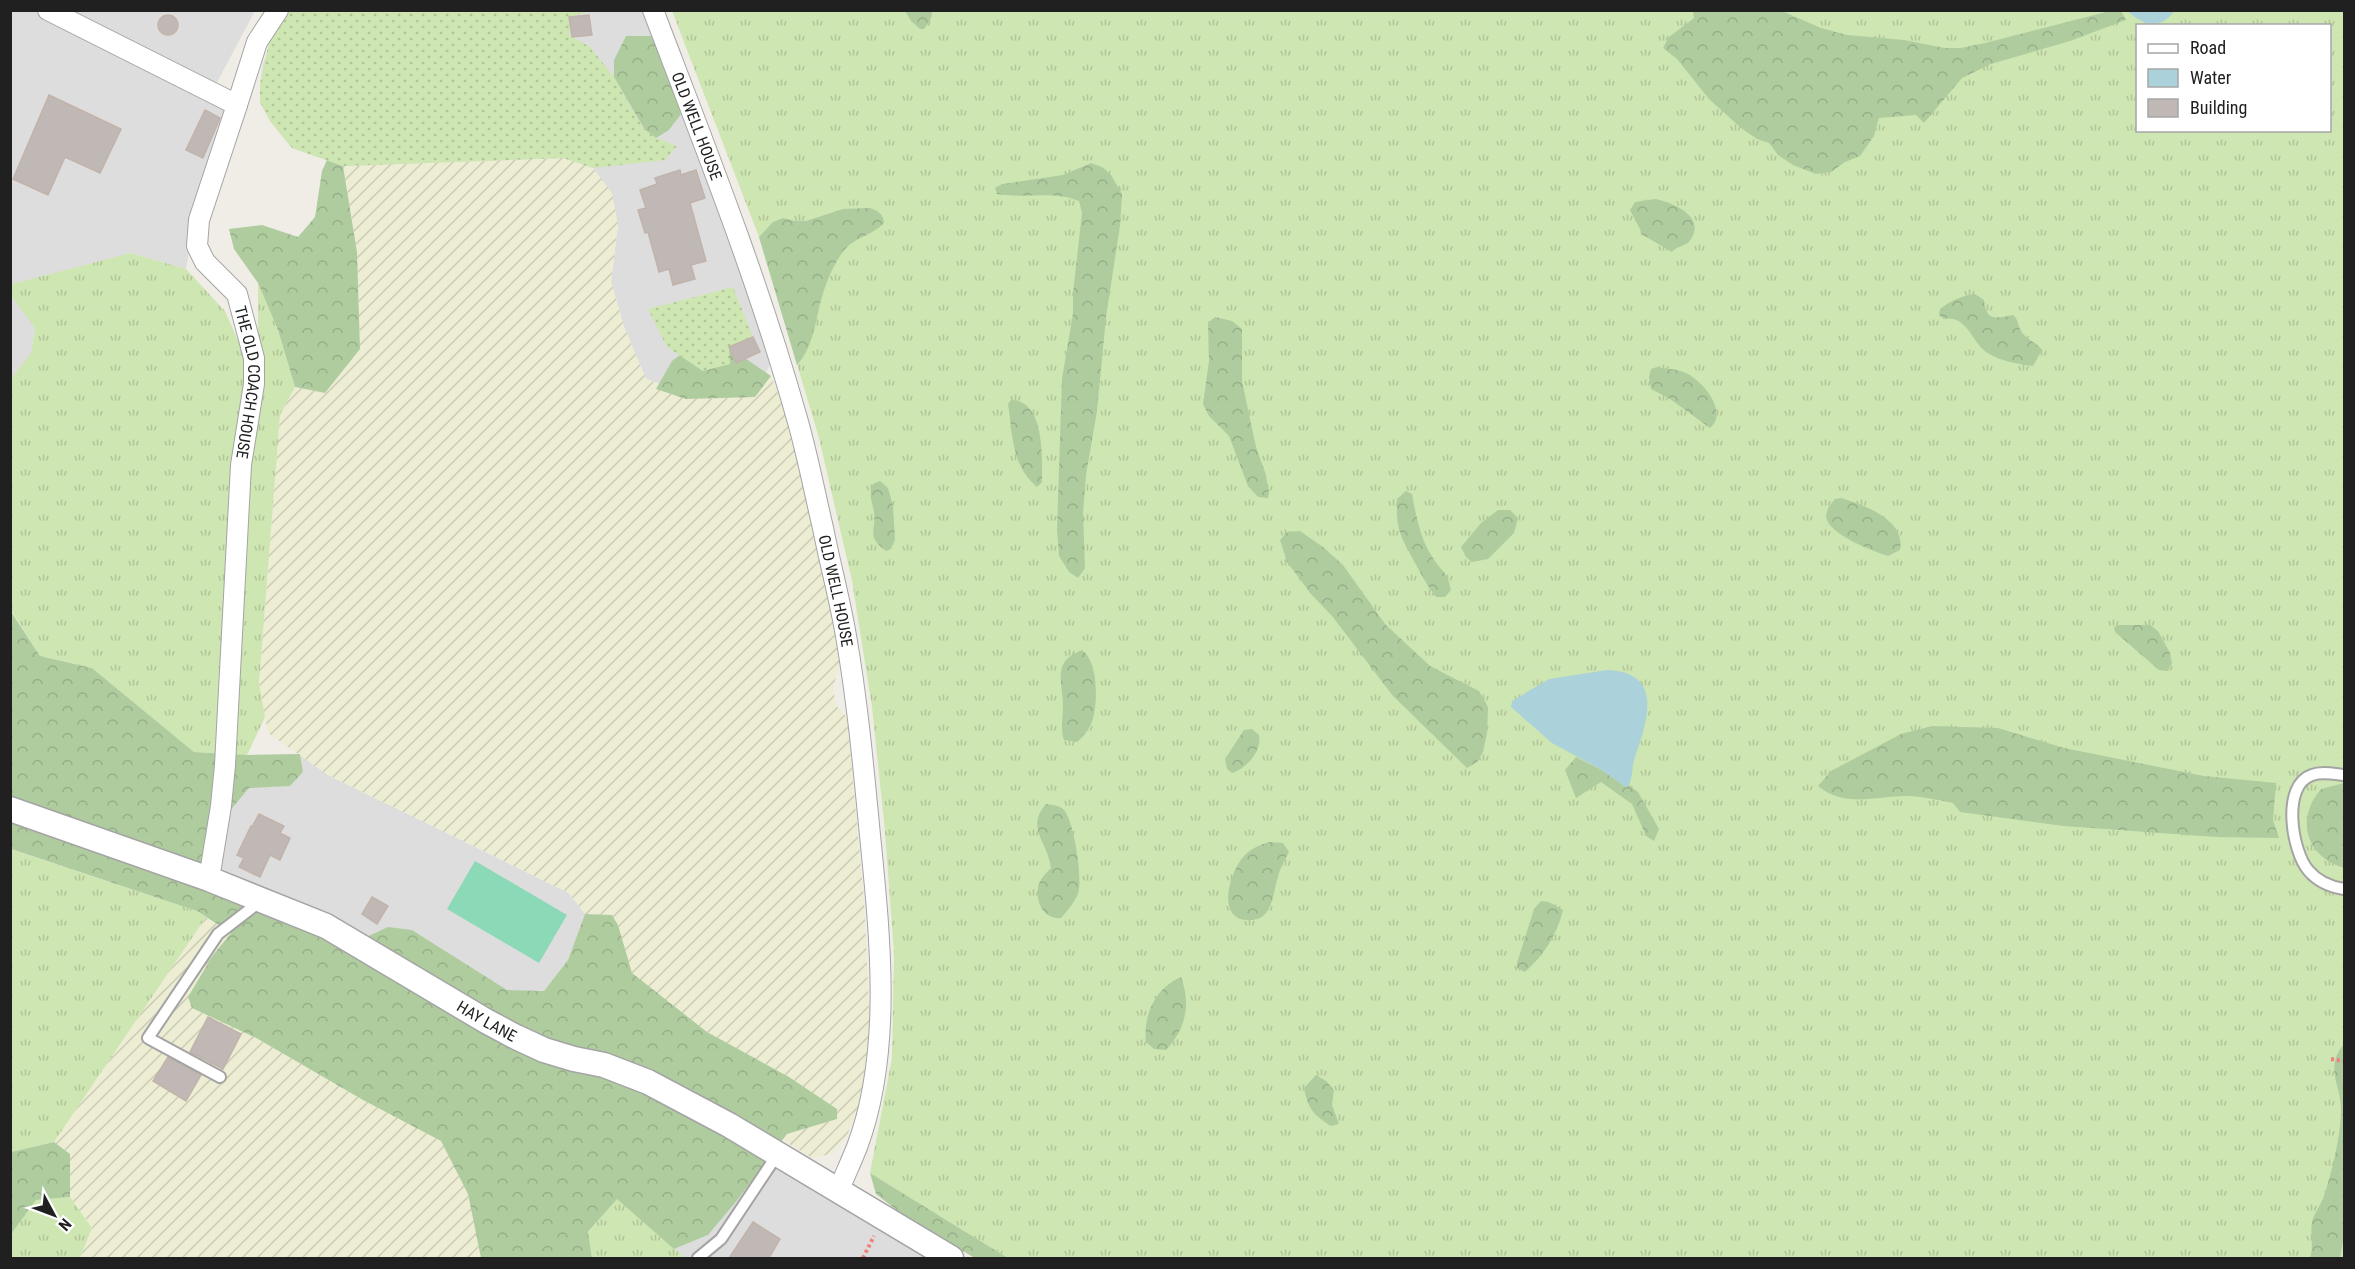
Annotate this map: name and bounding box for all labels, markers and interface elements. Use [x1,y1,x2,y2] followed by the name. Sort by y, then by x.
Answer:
[2136,24,2331,132] legend
[2190,37,2226,58] text: Road
[2190,67,2232,88] text: Water
[668,69,726,183] street label: OLD WELL HOUSE
[2190,97,2247,118] text: Building
[231,304,263,460] street label: THE OLD COACH HOUSE
[815,533,857,648] street label: OLD WELL HOUSE
[453,997,520,1046] street label: HAY LANE
[24,1185,84,1245] north arrow
[55,1215,75,1234] text: N

